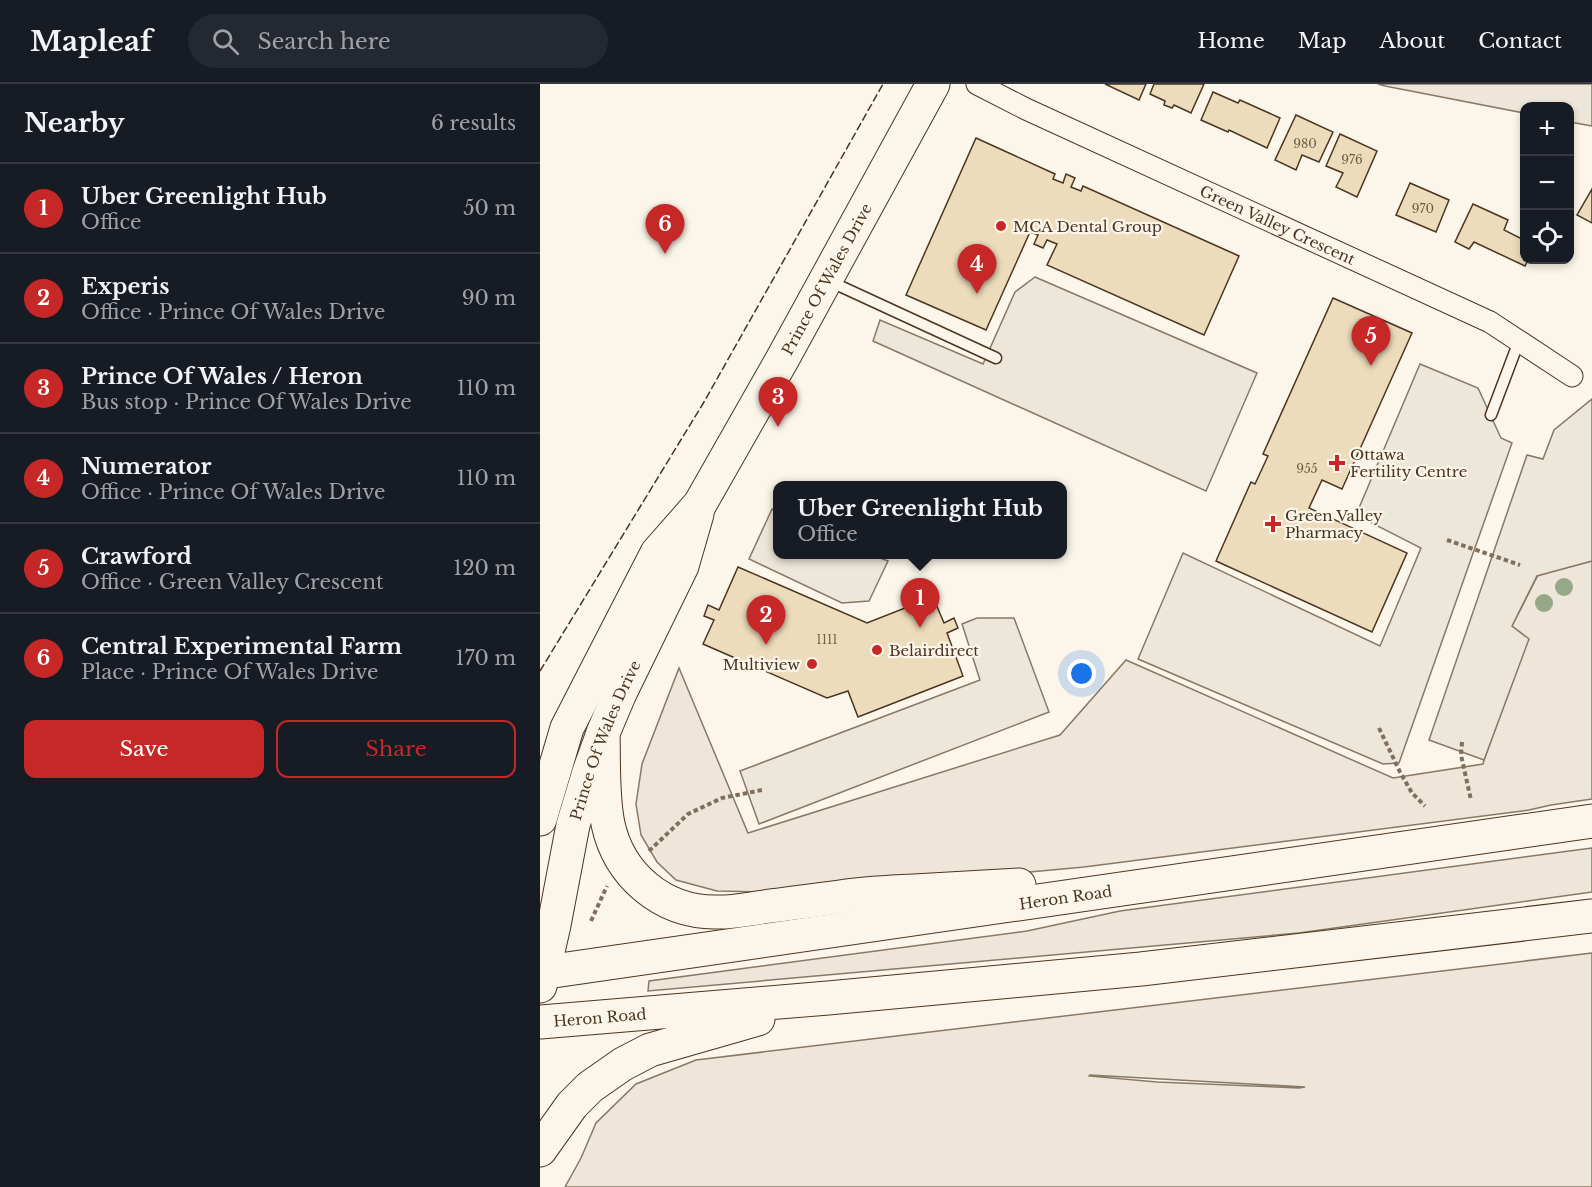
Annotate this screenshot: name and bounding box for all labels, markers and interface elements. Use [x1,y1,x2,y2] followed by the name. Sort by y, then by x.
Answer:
[188,14,608,68] search box
[30,24,152,59] text: Mapleaf
[209,25,242,58] icon: search
[257,28,391,55] text: Search here
[1198,28,1265,54] text: Home
[1298,28,1346,54] text: Map
[1379,28,1445,54] text: About
[1478,28,1562,54] text: Contact
[1520,102,1574,264] map controls
[1520,102,1574,156] button: +
[24,107,125,139] text: Nearby
[431,111,516,135] text: 6 results
[1293,136,1317,151] house number: 980
[1341,152,1363,167] house number: 976
[1520,156,1574,210] button: −
[1197,181,1359,269] street label: Green Valley Crescent
[81,183,327,210] text: Uber Greenlight Hub
[39,196,48,220] text: 1
[463,196,516,220] text: 50 m
[777,200,875,358] street label: Prince Of Wales Drive
[1412,201,1434,216] house number: 970
[646,204,684,254] pin: 6
[81,210,142,234] text: Office
[1520,210,1574,264] button: locate
[1013,217,1162,236] place label: MCA Dental Group
[994,219,1008,233] marker: MCA Dental Group
[958,244,996,294] pin: 4
[81,273,169,300] text: Experis
[37,286,50,310] text: 2
[462,286,516,310] text: 90 m
[81,300,385,324] text: Office · Prince Of Wales Drive
[1352,316,1390,366] pin: 5
[81,363,363,390] text: Prince Of Wales / Heron
[37,376,50,400] text: 3
[457,376,516,400] text: 110 m
[758,378,798,427] pin: 3
[81,390,412,414] text: Bus stop · Prince Of Wales Drive
[1350,445,1467,481] place label: Ottawa Fertility Centre
[81,453,211,480] text: Numerator
[1328,454,1346,472] marker: Ottawa Fertility Centre
[1296,461,1318,476] house number: 955
[37,466,50,490] text: 4
[457,466,516,490] text: 110 m
[81,480,385,504] text: Office · Prince Of Wales Drive
[773,481,1067,559] popup
[797,495,1043,522] text: Uber Greenlight Hub
[1285,506,1383,542] place label: Green Valley Pharmacy
[1266,517,1280,531] marker: Green Valley Pharmacy
[797,522,858,546] text: Office
[81,543,192,570] text: Crawford
[38,556,49,580] text: 5
[453,556,516,580] text: 120 m
[81,570,383,594] text: Office · Green Valley Crescent
[900,578,940,628] pin: 1
[746,596,786,645] pin: 2
[816,632,838,647] house number: 1111
[81,633,402,660] text: Central Experimental Farm
[889,641,979,660] place label: Belairdirect
[870,643,884,657] marker: Belairdirect
[37,646,50,670] text: 6
[456,646,516,670] text: 170 m
[723,655,800,674] place label: Multiview
[566,657,644,822] street label: Prince Of Wales Drive
[805,657,819,671] marker: Multiview
[1067,659,1096,688] your location
[81,660,378,684] text: Place · Prince Of Wales Drive
[24,720,264,778] button: Save
[276,720,516,778] button: Share
[1018,881,1113,913] street label: Heron Road
[552,1004,647,1030] street label: Heron Road

